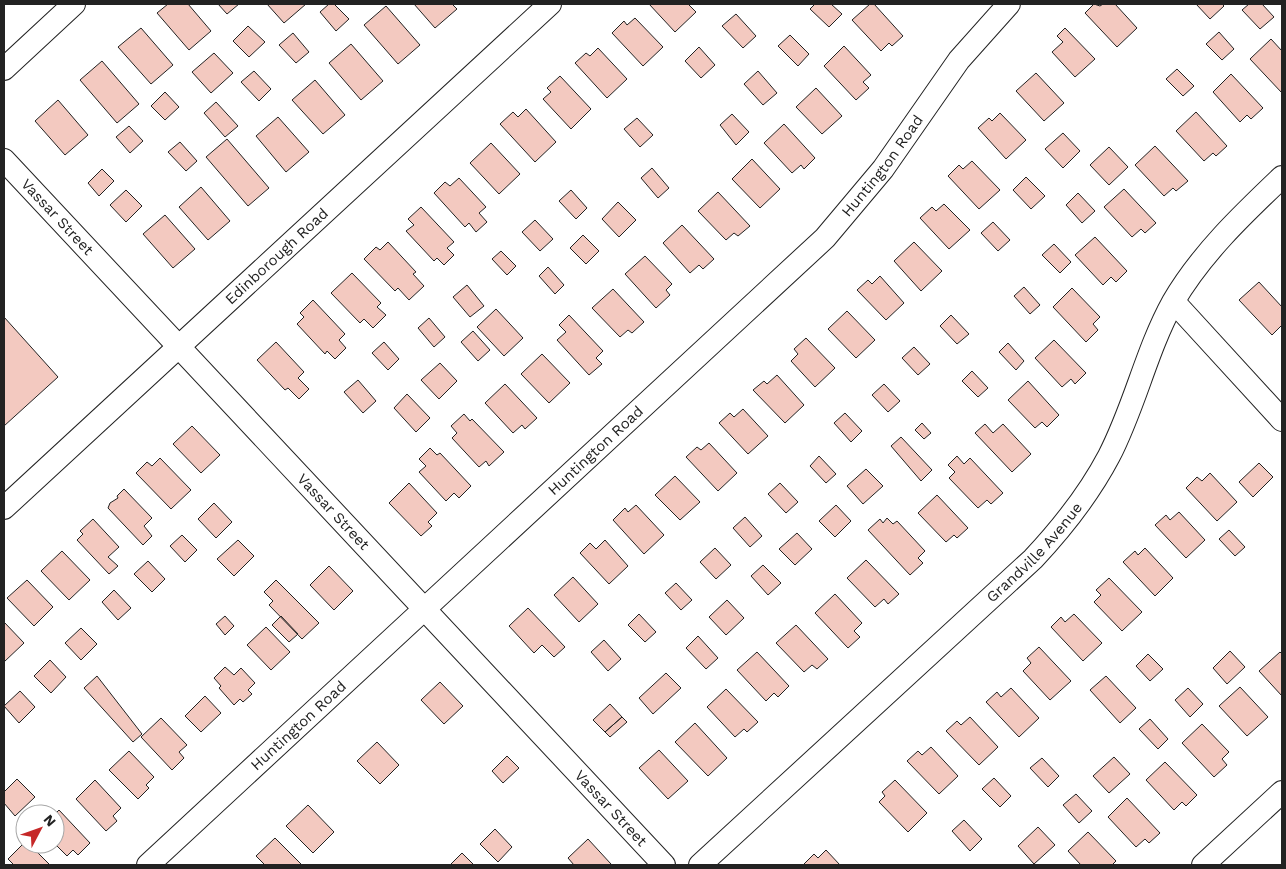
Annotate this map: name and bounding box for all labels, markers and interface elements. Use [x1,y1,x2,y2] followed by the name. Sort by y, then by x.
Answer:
[838,112,927,220] street label: Huntington Road
[17,175,98,259] street label: Vassar Street
[221,204,332,308] street label: Edinborough Road
[544,402,647,499] street label: Huntington Road
[293,470,374,554] street label: Vassar Street
[983,499,1086,606] street label: Grandville Avenue
[247,677,350,774] street label: Huntington Road
[571,766,651,851] street label: Vassar Street
[15,804,65,854] north arrow
[40,811,59,830] text: N

